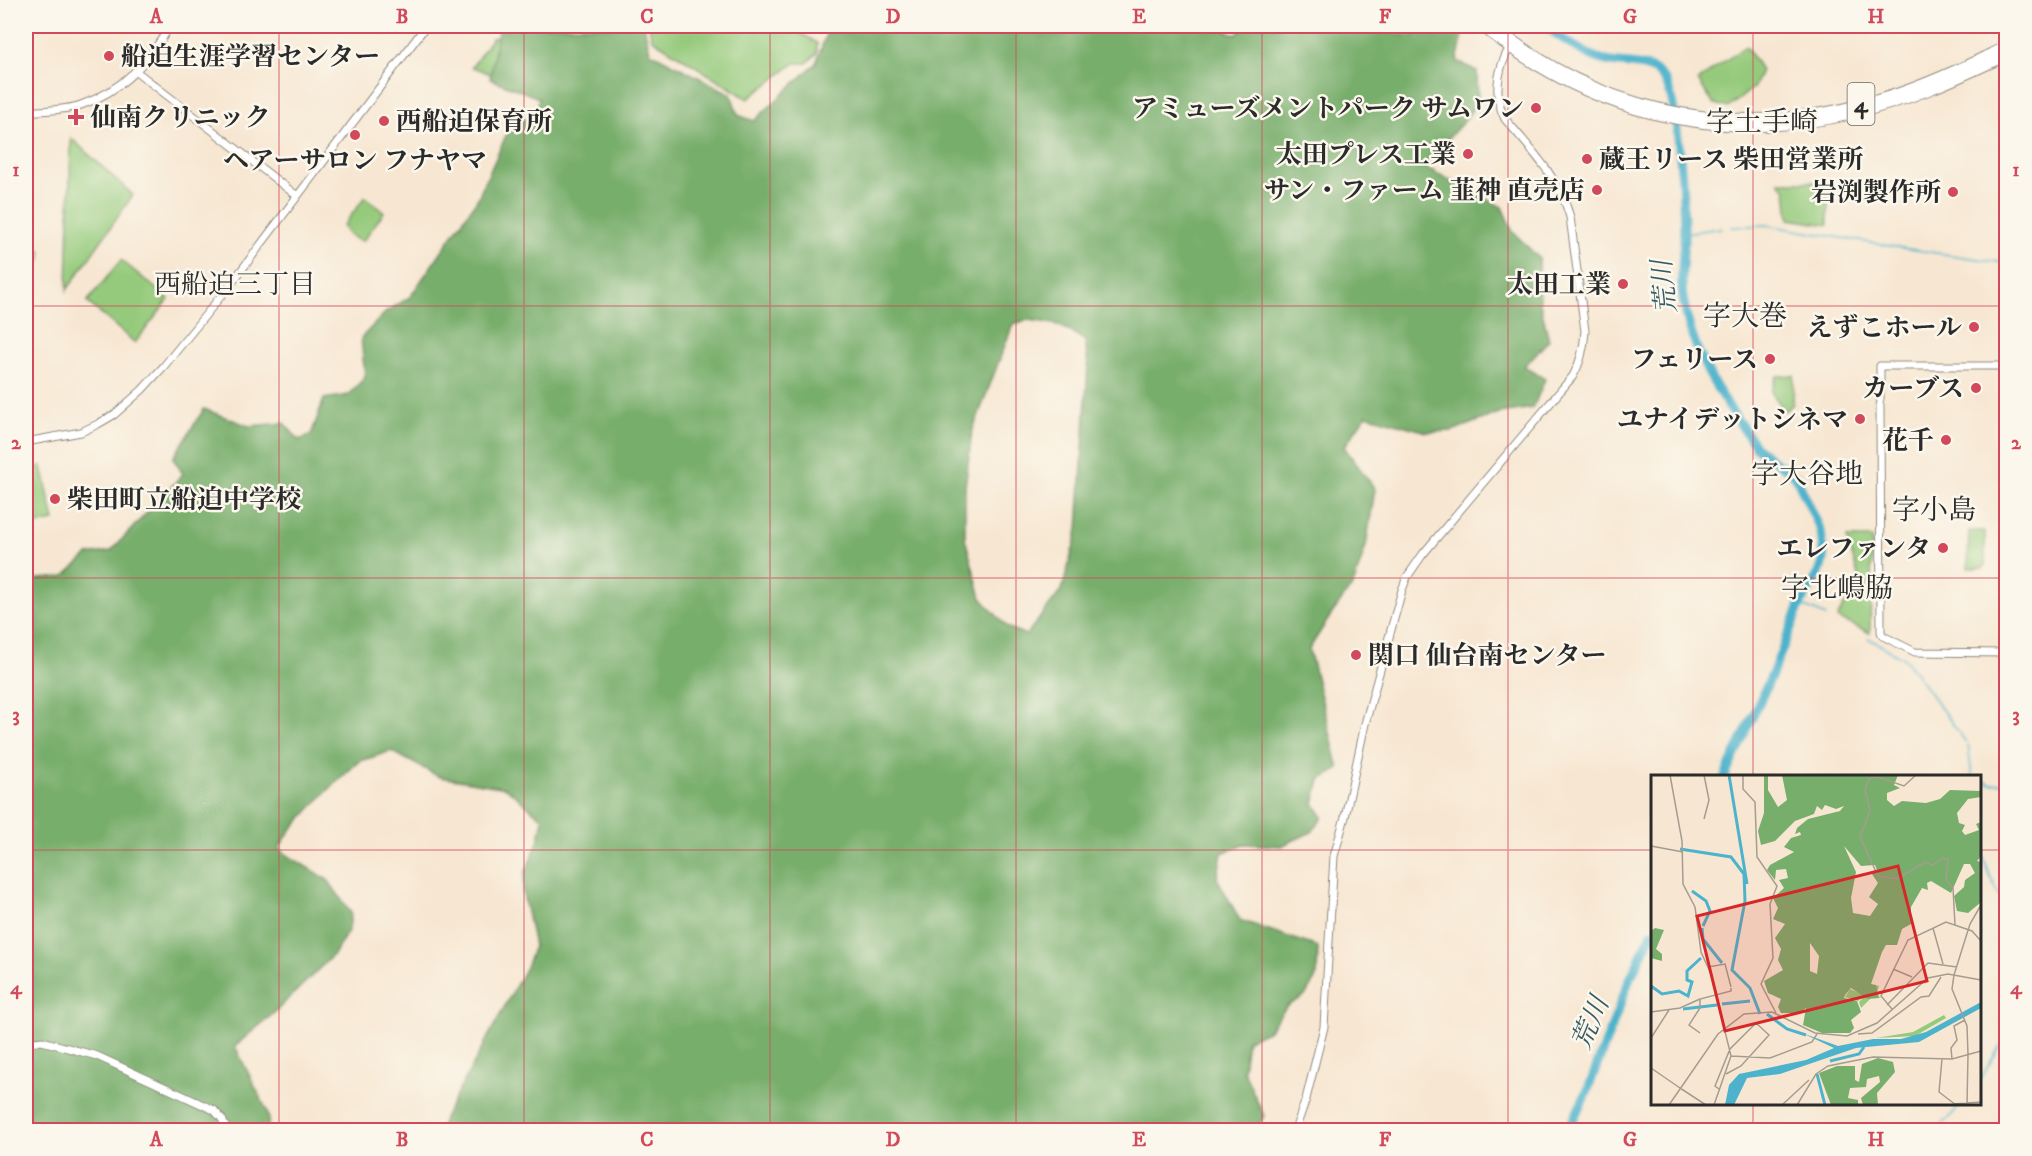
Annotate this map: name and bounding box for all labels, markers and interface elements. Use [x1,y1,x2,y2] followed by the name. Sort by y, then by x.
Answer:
[149,5,164,30] text: A
[396,5,408,30] text: B
[640,5,654,30] text: C
[886,5,901,30] text: D
[1132,5,1146,30] text: E
[1379,5,1392,30] text: F
[1623,5,1637,30] text: G
[1868,5,1885,30] text: H
[121,41,380,74] place label: 船迫生涯学習センター
[102,49,116,63] marker: 船迫生涯学習センター
[1848,83,1874,125] road number: 4
[1132,93,1524,126] place label: アミューズメントパーク サムワン
[1529,101,1543,115] marker: アミューズメントパーク サムワン
[90,102,270,135] place label: 仙南クリニック
[1706,105,1818,140] district label: 字土手崎
[396,106,552,139] place label: 西船迫保育所
[67,108,85,126] marker: 仙南クリニック
[377,114,391,128] marker: 西船迫保育所
[348,128,362,142] marker: ヘアーサロン フナヤマ
[1276,139,1456,172] place label: 太田プレス工業
[1599,144,1863,177] place label: 蔵王リース 柴田営業所
[223,145,487,178] place label: ヘアーサロン フナヤマ
[1461,147,1475,161] marker: 太田プレス工業
[1580,152,1594,166] marker: 蔵王リース 柴田営業所
[12,158,20,183] text: 1
[2012,158,2020,183] text: 1
[1264,175,1585,208] place label: サン・ファーム 韮神 直売店
[1811,177,1941,210] place label: 岩渕製作所
[1590,183,1604,197] marker: サン・ファーム 韮神 直売店
[1946,185,1960,199] marker: 岩渕製作所
[1645,255,1685,316] water label: 荒川
[154,268,316,302] district label: 西船迫三丁目
[1507,269,1611,302] place label: 太田工業
[1616,277,1630,291] marker: 太田工業
[1703,299,1787,334] district label: 字大巻
[1807,312,1962,345] place label: えずこホール
[1967,320,1981,334] marker: えずこホール
[1631,344,1758,377] place label: フェリース
[1763,352,1777,366] marker: フェリース
[1862,373,1964,406] place label: カーブス
[1969,381,1983,395] marker: カーブス
[1617,404,1848,437] place label: ユナイデットシネマ
[1853,412,1867,426] marker: ユナイデットシネマ
[1882,425,1934,458] place label: 花千
[11,431,22,456] text: 2
[2011,431,2022,456] text: 2
[1939,433,1953,447] marker: 花千
[1751,457,1863,492] district label: 字大谷地
[67,484,301,517] place label: 柴田町立船迫中学校
[48,492,62,506] marker: 柴田町立船迫中学校
[1892,493,1976,528] district label: 字小島
[1777,533,1931,566] place label: エレファンタ
[1936,541,1950,555] marker: エレファンタ
[1781,571,1893,606] district label: 字北嶋脇
[1368,640,1607,673] place label: 関口 仙台南センター
[1349,648,1363,662] marker: 関口 仙台南センター
[12,703,20,728] text: 3
[2012,703,2020,728] text: 3
[1651,775,1981,1105] inset map
[10,976,23,1001] text: 4
[2010,976,2023,1001] text: 4
[1565,989,1618,1055] water label: 荒川
[149,1128,164,1153] text: A
[396,1128,408,1153] text: B
[640,1128,654,1153] text: C
[886,1128,901,1153] text: D
[1132,1128,1146,1153] text: E
[1379,1128,1392,1153] text: F
[1623,1128,1637,1153] text: G
[1868,1128,1885,1153] text: H

